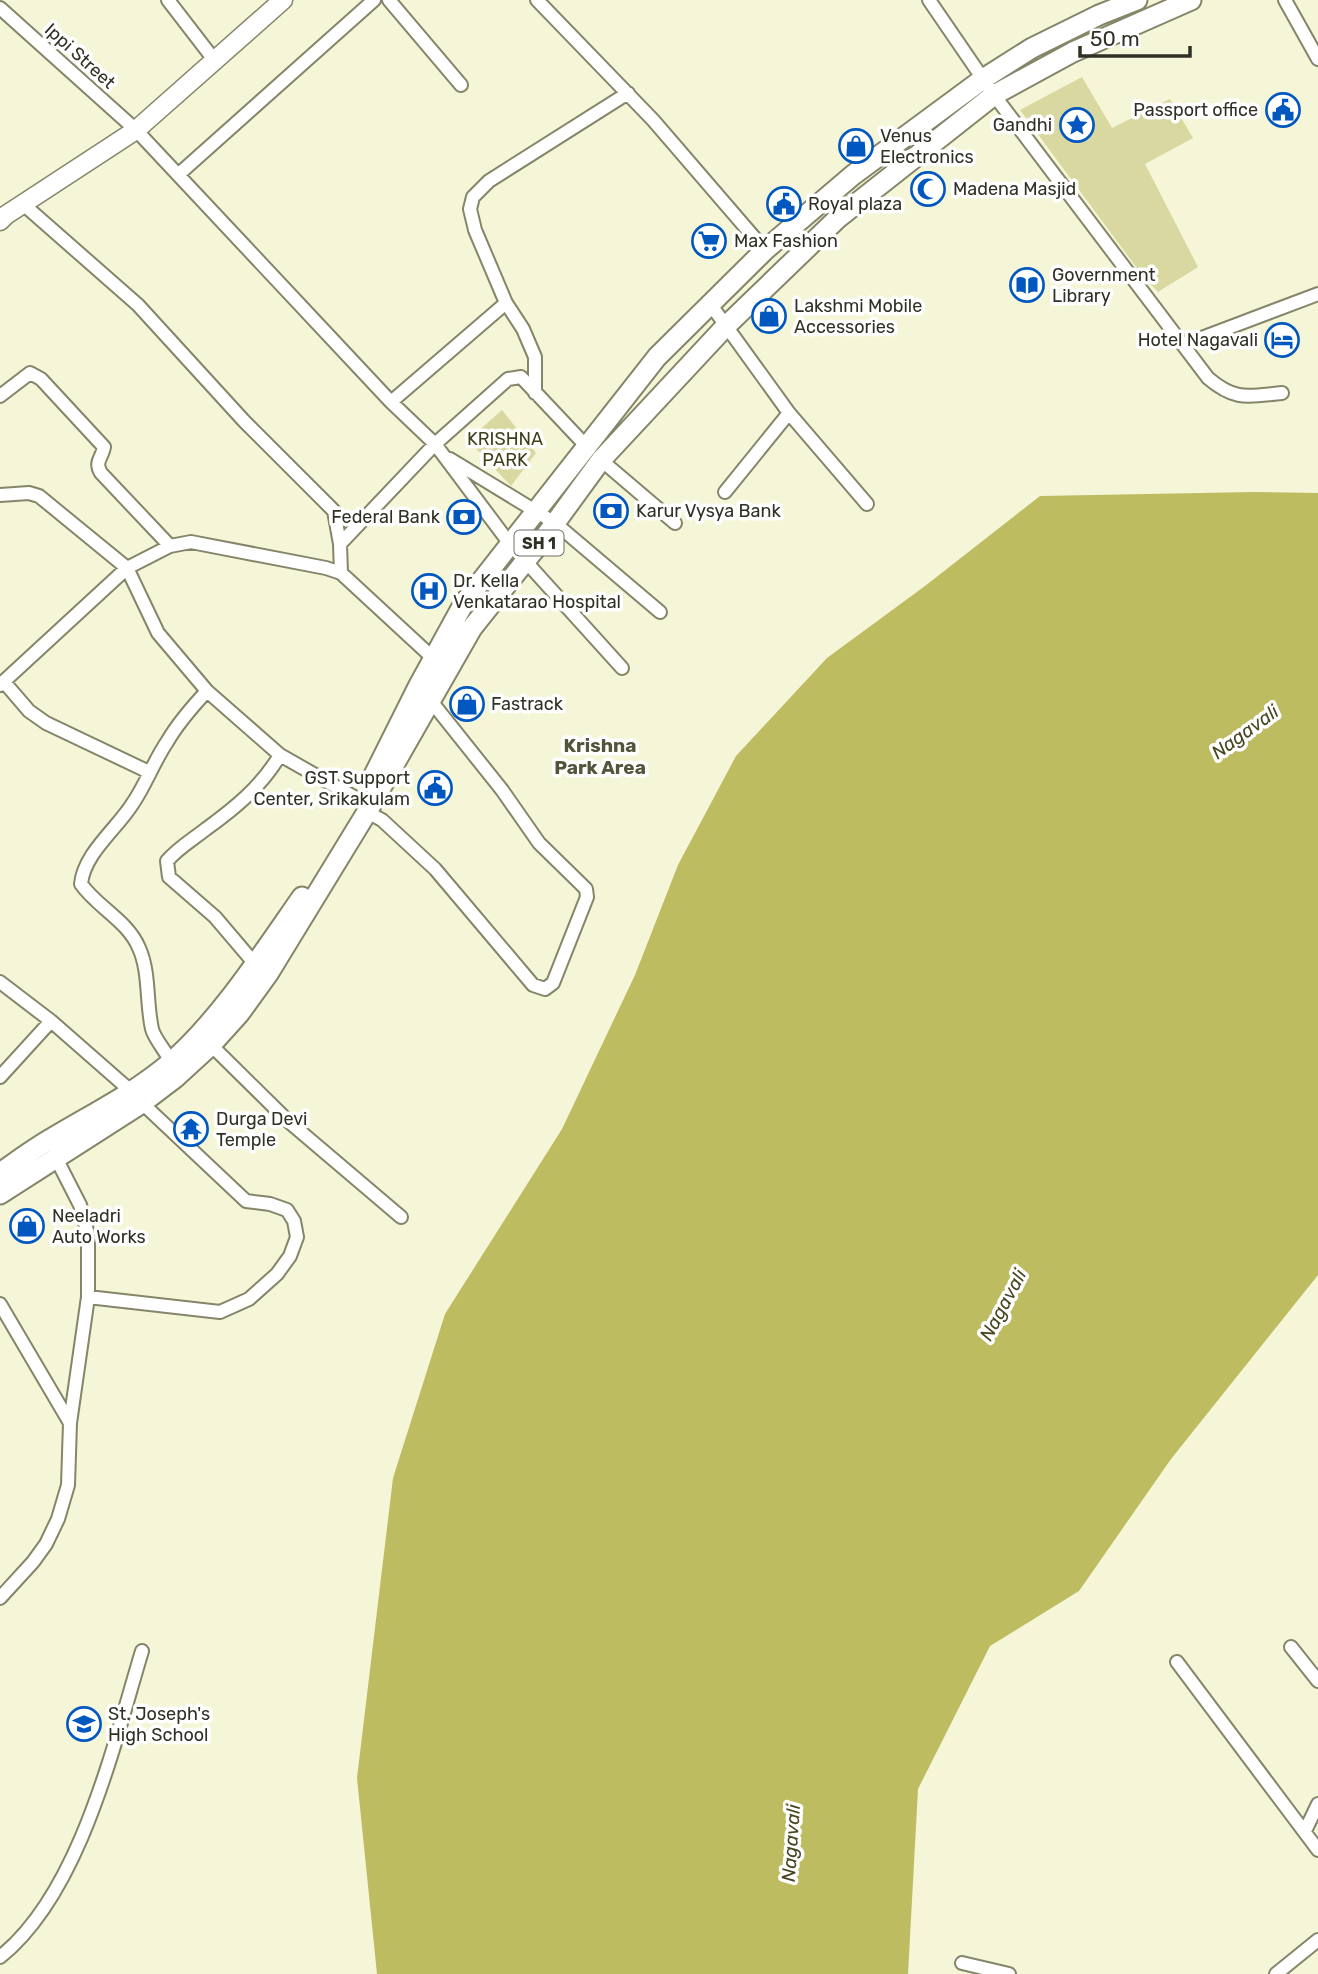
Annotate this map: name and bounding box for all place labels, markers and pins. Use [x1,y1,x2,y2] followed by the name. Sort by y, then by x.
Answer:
[1264,91,1302,129] public building icon: Passport office
[1133,99,1258,121] place label: Passport office
[1058,106,1096,144] place icon: Gandhi
[993,114,1052,136] place label: Gandhi
[880,125,974,168] place label: Venus Electronics
[837,127,875,165] shop icon: Venus Electronics
[909,170,947,208] mosque icon: Madena Masjid
[953,178,1076,200] place label: Madena Masjid
[765,185,803,223] public building icon: Royal plaza
[808,193,902,215] place label: Royal plaza
[690,222,728,260] supermarket icon: Max Fashion
[734,230,838,252] place label: Max Fashion
[1052,264,1156,307] place label: Government Library
[1008,266,1046,304] library icon: Government Library
[794,295,922,338] place label: Lakshmi Mobile Accessories
[750,297,788,335] shop icon: Lakshmi Mobile Accessories
[1263,321,1301,359] hotel icon: Hotel Nagavali
[1138,329,1258,351] place label: Hotel Nagavali
[592,492,630,530] bank icon: Karur Vysya Bank
[445,498,483,536] bank icon: Federal Bank
[636,500,781,522] place label: Karur Vysya Bank
[331,506,441,528] place label: Federal Bank
[453,570,621,613] place label: Dr. Kella Venkatarao Hospital
[410,572,448,610] hospital icon: Dr. Kella Venkatarao Hospital
[448,685,486,723] shop icon: Fastrack
[491,693,564,715] place label: Fastrack
[253,767,410,810] place label: GST Support Center, Srikakulam
[416,769,454,807] public building icon: GST Support Center, Srikakulam
[216,1108,307,1151] place label: Durga Devi Temple
[172,1110,210,1148] temple icon: Durga Devi Temple
[52,1205,146,1248] place label: Neeladri Auto Works
[8,1207,46,1245] shop icon: Neeladri Auto Works
[108,1703,210,1746] place label: St. Joseph's High School
[65,1705,103,1743] school or university icon: St. Joseph's High School

